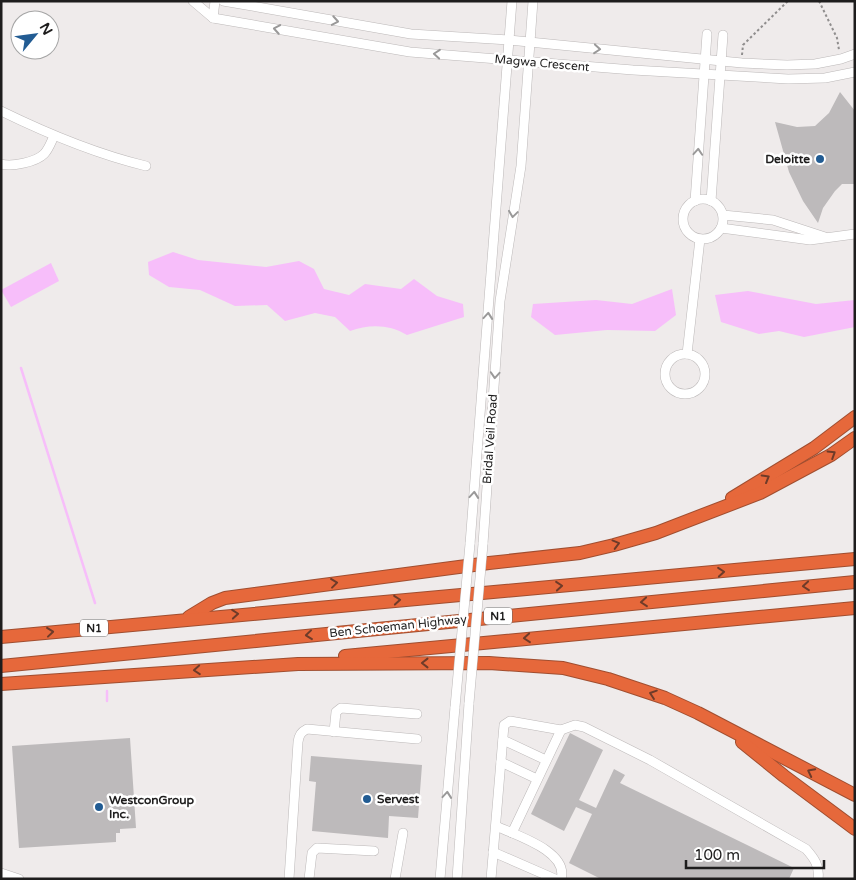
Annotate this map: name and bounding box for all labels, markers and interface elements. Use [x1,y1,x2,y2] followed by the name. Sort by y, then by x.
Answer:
[10,10,60,60] north arrow
[330,16,339,26] one-way arrow
[36,20,56,38] text: N
[272,25,281,35] one-way arrow
[594,43,602,54] one-way arrow
[433,49,441,60] one-way arrow
[494,52,590,74] street label: Magwa Crescent
[693,148,704,156] one-way arrow
[765,152,810,166] place label: Deloitte
[814,153,826,165] marker: Deloitte
[508,209,518,218] one-way arrow
[482,311,493,319] one-way arrow
[489,371,500,379] one-way arrow
[480,394,500,484] street label: Bridal Veil Road
[826,451,835,460] one-way arrow
[760,474,769,484] one-way arrow
[468,491,479,499] one-way arrow
[611,539,620,550] one-way arrow
[717,567,725,578] one-way arrow
[330,578,338,589] one-way arrow
[555,581,563,592] one-way arrow
[802,581,810,592] one-way arrow
[393,595,401,606] one-way arrow
[640,596,648,607] one-way arrow
[484,608,512,624] road number: N1
[231,609,239,620] one-way arrow
[329,612,468,640] street label: Ben Schoeman Highway
[80,620,108,636] road number: N1
[46,627,54,638] one-way arrow
[304,630,312,641] one-way arrow
[523,633,531,644] one-way arrow
[420,658,428,668] one-way arrow
[192,664,200,675] one-way arrow
[649,690,658,700] one-way arrow
[808,768,817,778] one-way arrow
[441,791,452,799] one-way arrow
[377,792,420,806] place label: Servest
[109,793,195,821] place label: WestconGroup Inc.
[361,793,373,805] marker: Servest
[93,801,105,813] marker: WestconGroup Inc.
[686,838,824,870] scale bar
[694,846,740,864] text: 100 m

